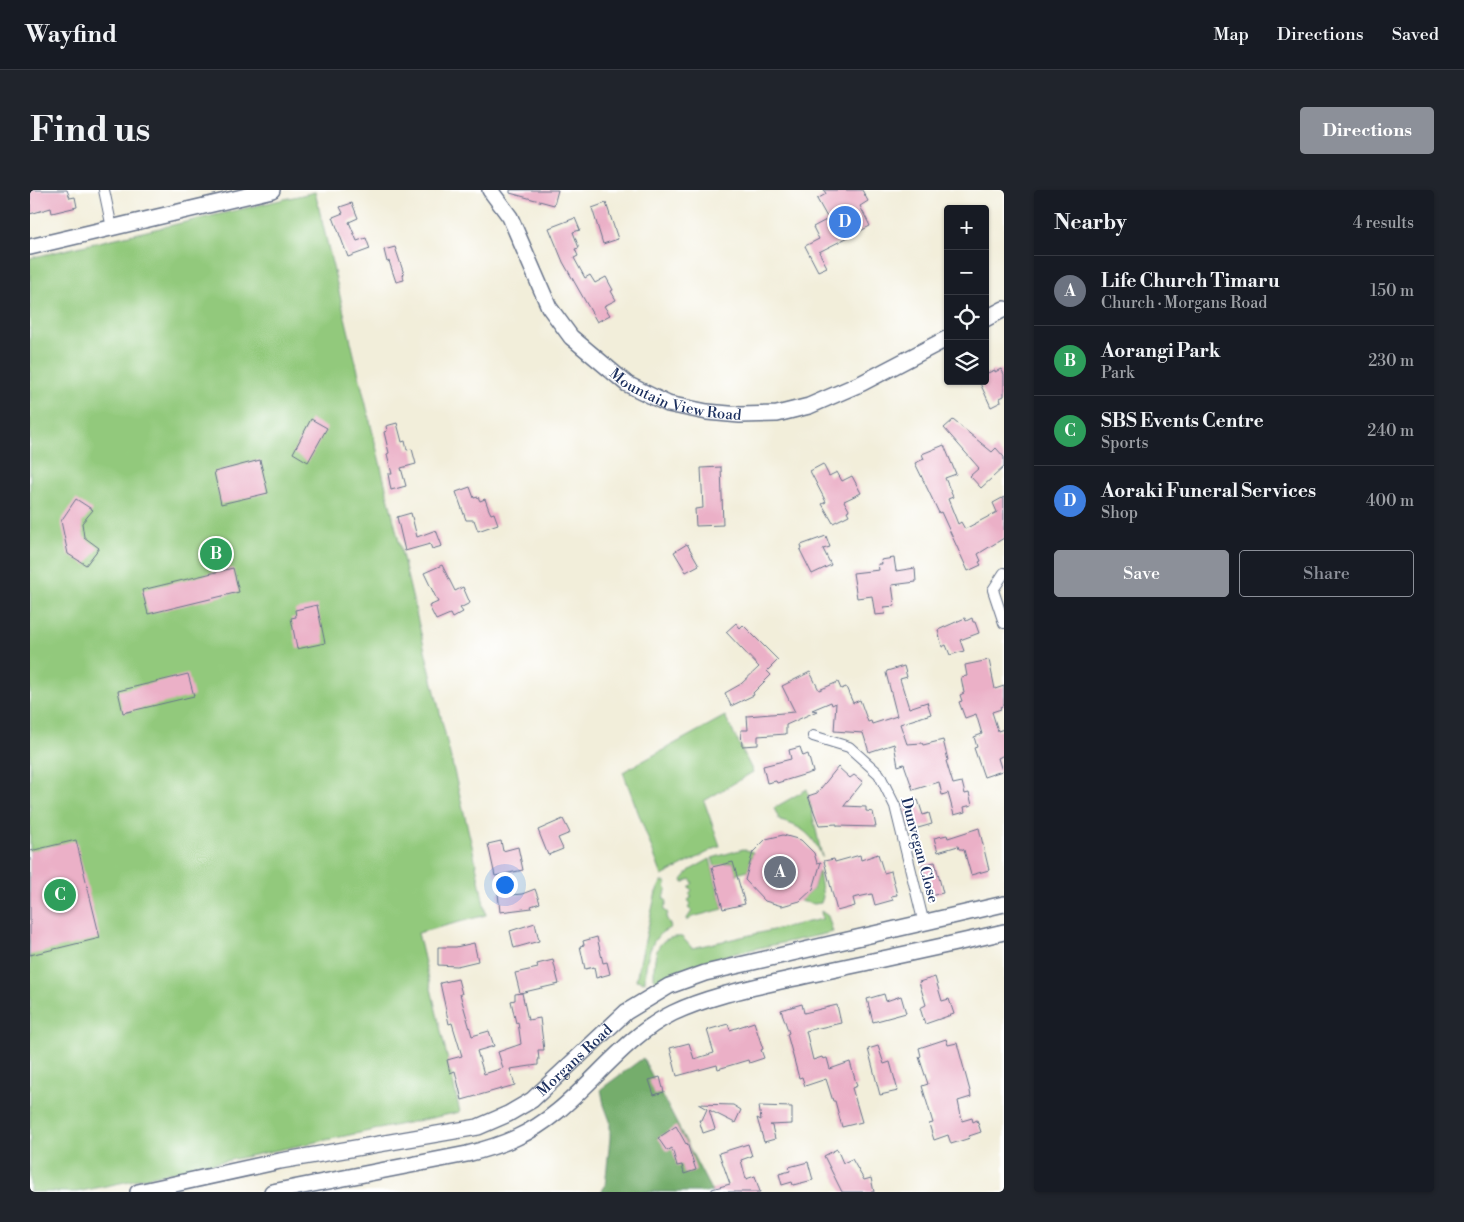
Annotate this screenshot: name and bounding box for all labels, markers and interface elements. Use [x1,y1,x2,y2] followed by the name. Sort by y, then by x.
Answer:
[25,20,117,50] text: Wayfind
[1213,23,1249,46] text: Map
[1277,23,1364,46] text: Directions
[1392,23,1439,46] text: Saved
[1300,107,1434,154] button: Directions
[30,109,150,152] text: Find us
[829,203,861,241] pin: D
[944,205,989,385] map controls
[944,205,989,250] button: +
[1054,210,1127,236] text: Nearby
[1353,213,1414,233] text: 4 results
[944,250,989,295] button: −
[1101,269,1280,293] text: Life Church Timaru
[1064,281,1076,301] text: A
[1370,281,1414,301] text: 150 m
[1101,293,1267,313] text: Church · Morgans Road
[944,295,989,340] button: locate
[1101,339,1221,363] text: Aorangi Park
[944,340,989,385] button: layers
[1064,351,1076,371] text: B
[1368,351,1414,371] text: 230 m
[1101,363,1134,383] text: Park
[605,364,743,425] street label: Mountain View Road
[1101,409,1264,433] text: SBS Events Centre
[1064,421,1076,441] text: C
[1367,421,1414,441] text: 240 m
[1101,433,1148,453] text: Sports
[1101,479,1316,503] text: Aoraki Funeral Services
[1064,491,1076,511] text: D
[1366,491,1414,511] text: 400 m
[1101,503,1138,523] text: Shop
[200,535,232,573] pin: B
[1054,550,1229,597] button: Save
[1239,550,1414,597] button: Share
[896,795,943,905] street label: Dunvegan Close
[764,853,796,891] pin: A
[492,872,518,898] your location
[44,876,76,914] pin: C
[533,1020,617,1101] street label: Morgans Road

